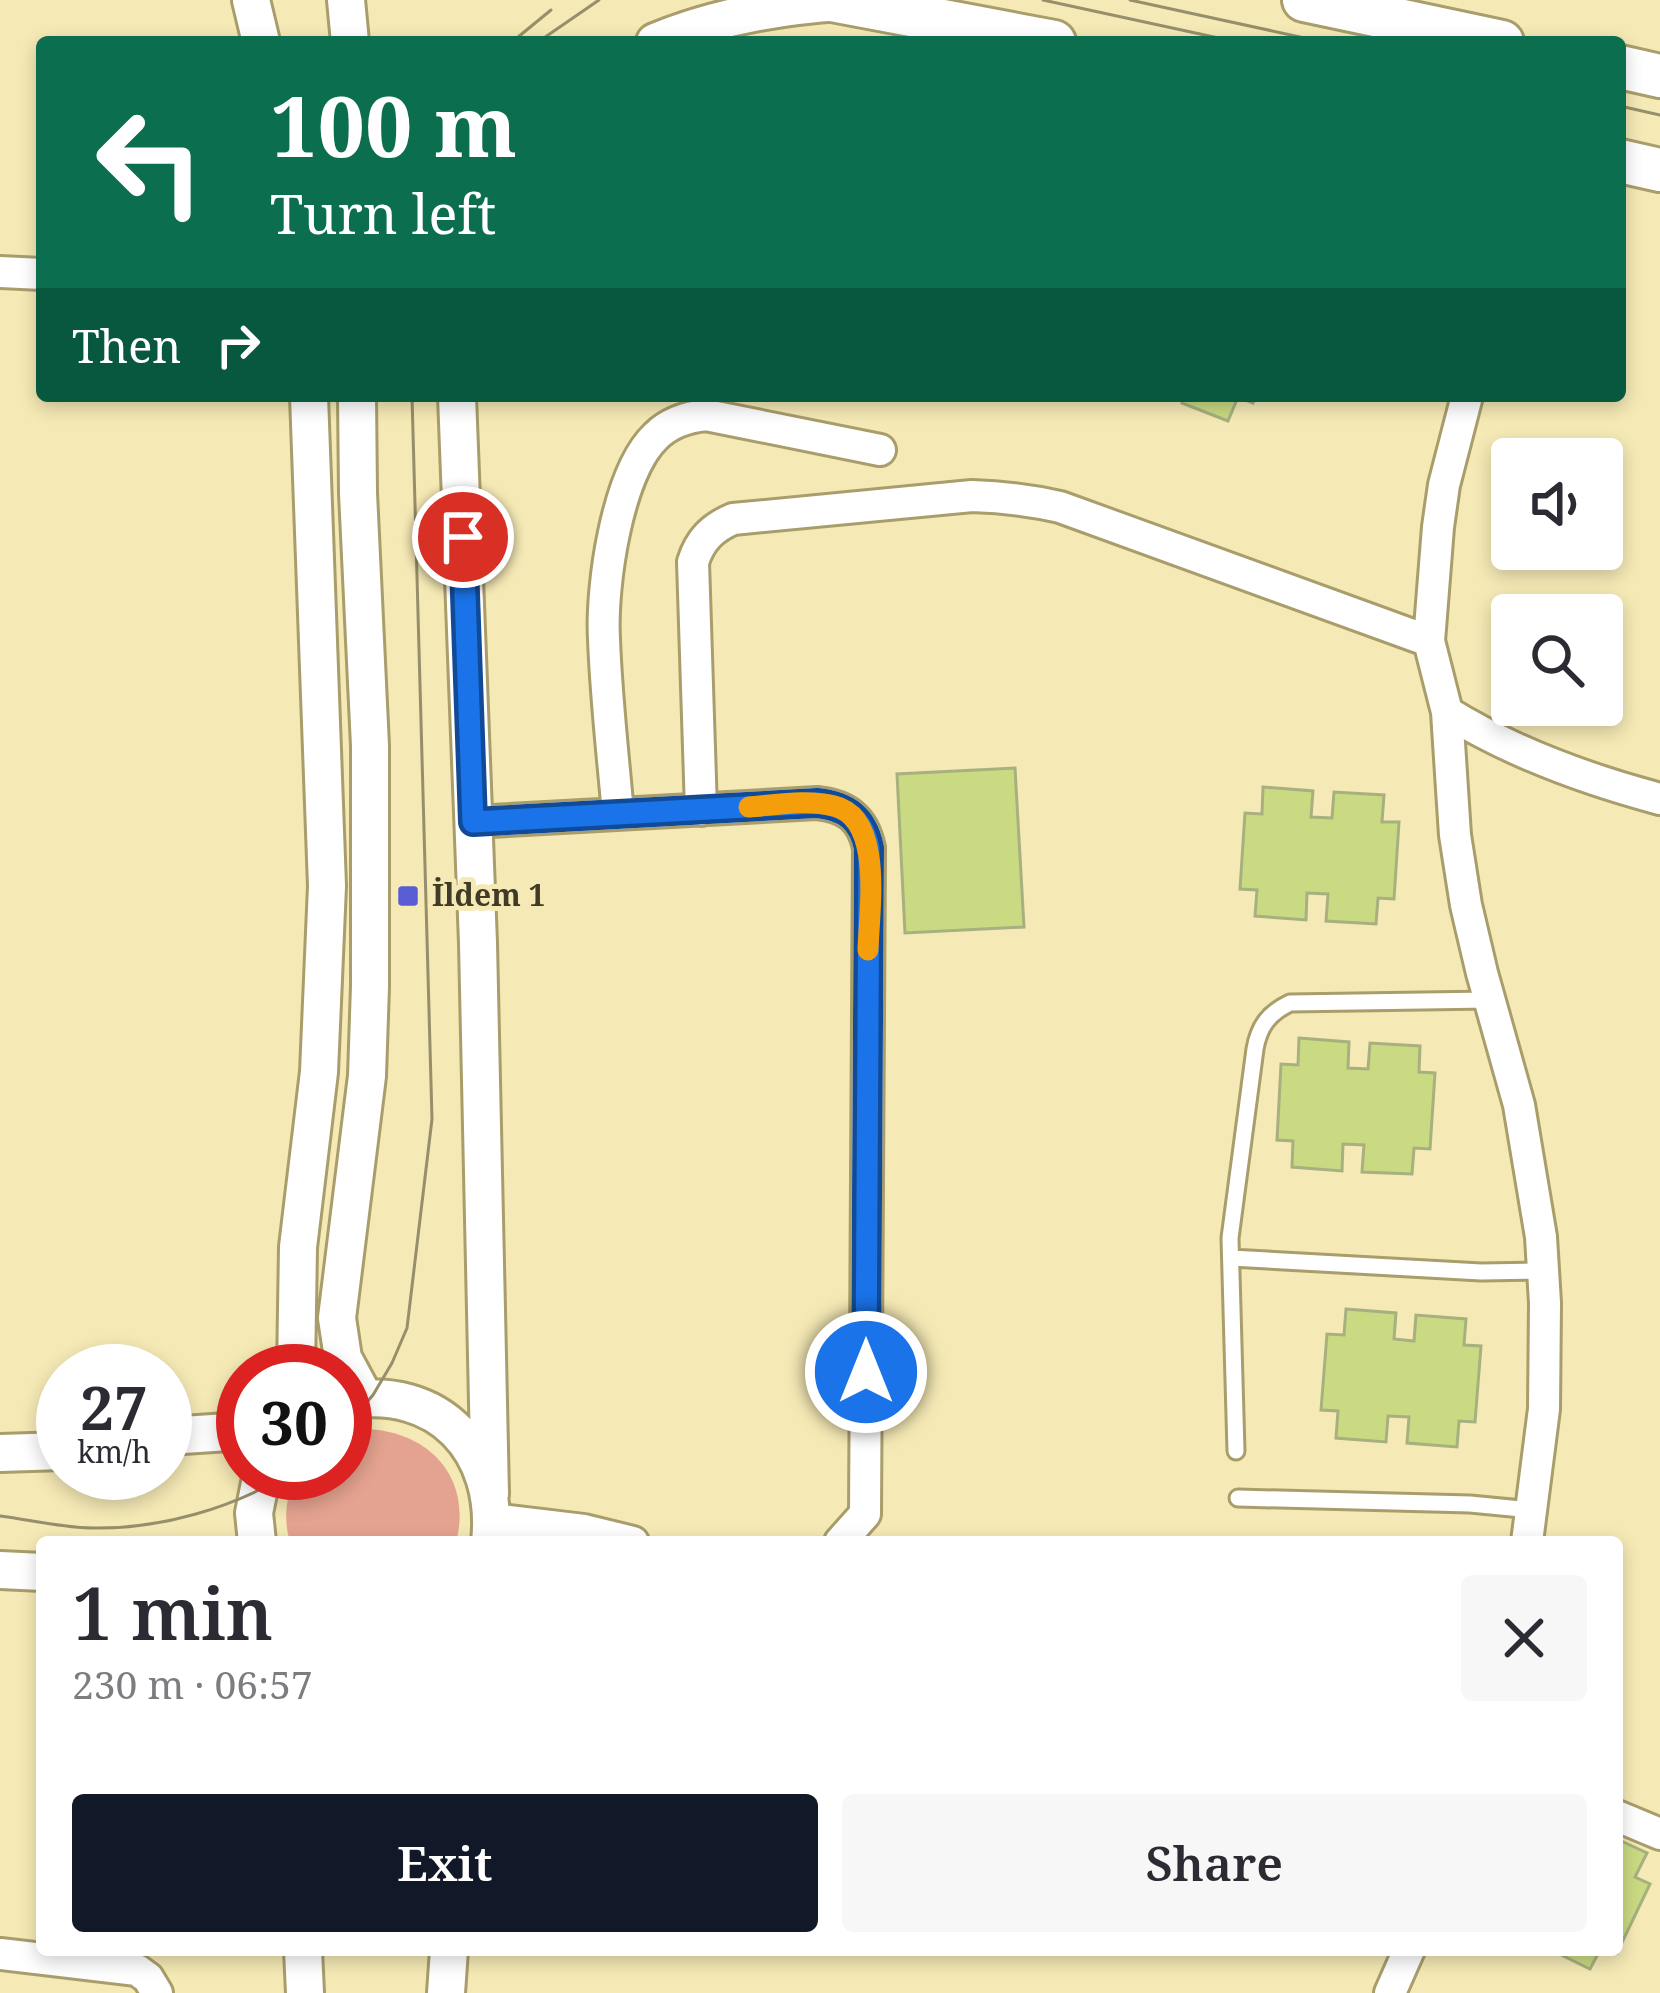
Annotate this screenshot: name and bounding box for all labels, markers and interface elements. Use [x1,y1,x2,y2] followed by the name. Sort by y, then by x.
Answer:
[270,67,517,182] text: 100 m
[72,84,228,240] icon: left
[270,176,496,250] text: Turn left
[205,312,271,378] icon: right
[72,315,181,376] text: Then
[1491,438,1623,726] map controls
[1491,438,1623,570] button: sound
[412,486,514,588] pin
[430,504,496,570] icon: arrive
[1491,594,1623,726] button: search
[432,874,546,915] place label: İldem 1
[395,883,421,909] marker: İldem 1
[803,1309,929,1435] position arrow
[216,1344,372,1500] speed limit sign: 30
[80,1366,148,1448] text: 27
[77,1431,151,1472] text: km/h
[72,1563,273,1661] text: 1 min
[1461,1575,1587,1701] button: close
[72,1657,313,1710] text: 230 m · 06:57
[72,1794,818,1932] button: Exit
[842,1794,1587,1932] button: Share

